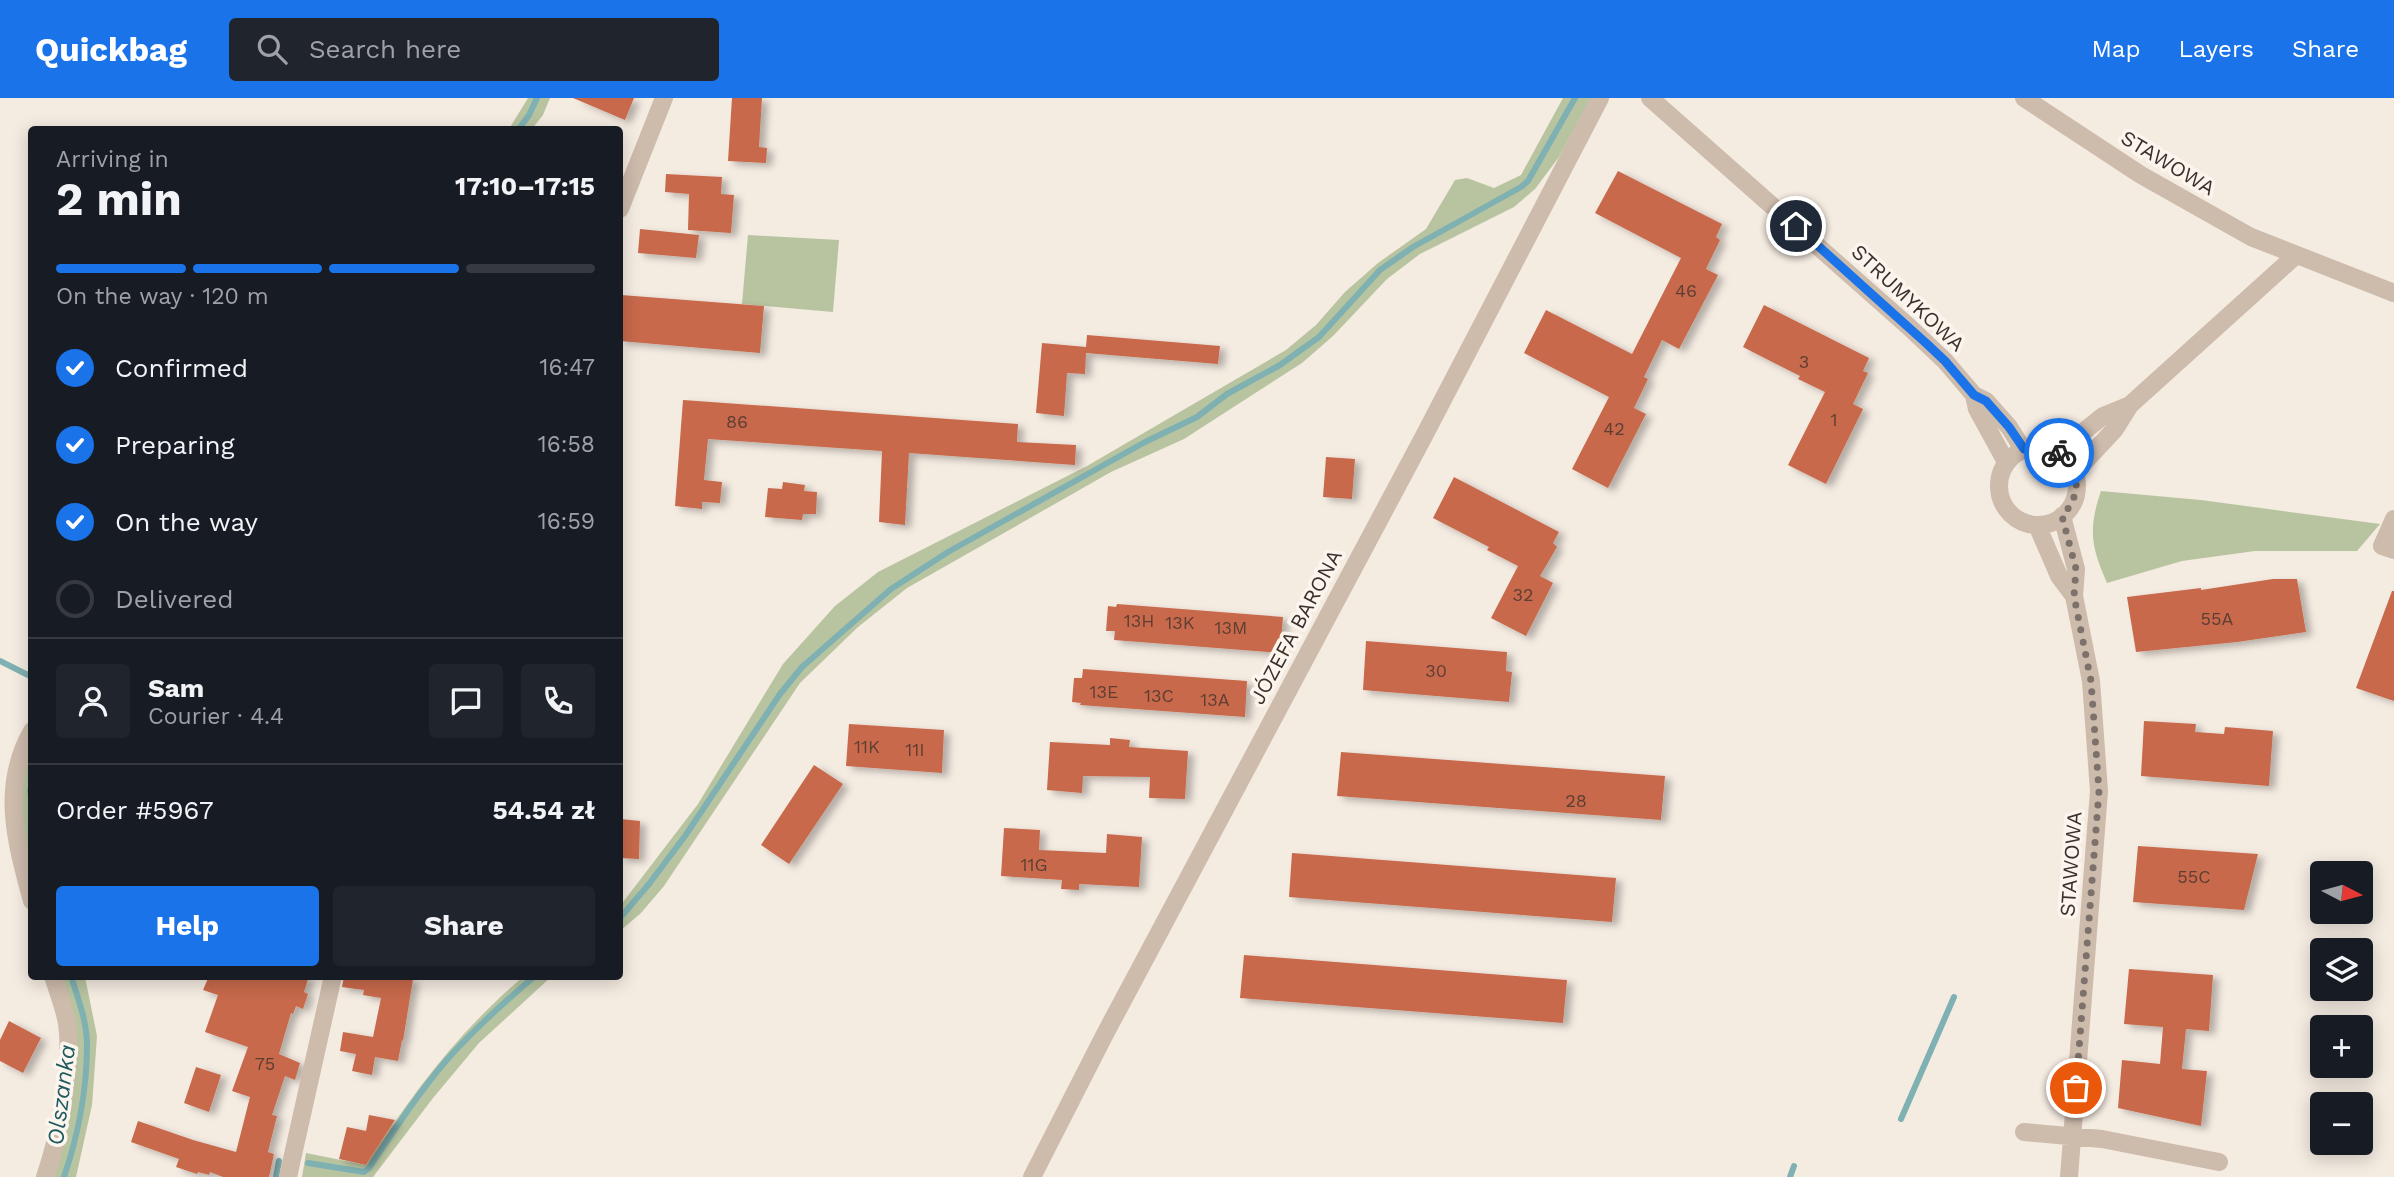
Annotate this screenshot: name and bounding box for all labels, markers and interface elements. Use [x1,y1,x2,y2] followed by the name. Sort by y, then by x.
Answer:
[229,18,719,81] search box
[35,30,187,69] text: Quickbag
[253,30,291,68] icon: search
[309,34,461,64] text: Search here
[2092,35,2140,63] text: Map
[2178,35,2254,63] text: Layers
[2292,35,2359,63] text: Share
[2117,125,2220,200] street label: STAWOWA
[56,146,169,173] text: Arriving in
[455,171,595,201] text: 17:10–17:15
[56,172,182,226] text: 2 min
[1766,196,1826,256] pin
[1777,207,1815,245] icon: home
[1847,239,1970,357] street label: STRUMYKOWA
[1675,280,1697,301] house number: 46
[56,283,269,310] text: On the way · 120 m
[56,349,94,387] icon: check
[1799,351,1809,372] house number: 3
[115,353,248,383] text: Confirmed
[539,354,595,381] text: 16:47
[1830,409,1838,430] house number: 1
[726,411,748,432] house number: 86
[1603,418,1625,439] house number: 42
[2024,418,2094,488] courier
[56,426,94,464] icon: check
[115,430,235,460] text: Preparing
[538,431,595,458] text: 16:58
[2040,434,2078,472] icon: bike
[56,503,94,541] icon: check
[115,507,258,537] text: On the way
[538,508,595,535] text: 16:59
[1244,545,1347,708] street label: JÓZEFA BARONA
[115,584,234,614] text: Delivered
[1513,584,1534,605] house number: 32
[2201,608,2234,629] house number: 55A
[1124,610,1154,631] house number: 13H
[1165,612,1195,633] house number: 13K
[1215,617,1247,638] house number: 13M
[1425,660,1447,681] house number: 30
[56,664,130,738] button: person
[429,664,503,738] button: chat
[521,664,595,738] button: phone
[148,673,204,703] text: Sam
[1090,681,1119,702] house number: 13E
[1144,685,1174,706] house number: 13C
[1200,689,1230,710] house number: 13A
[148,703,284,730] text: Courier · 4.4
[854,736,880,757] house number: 11K
[905,739,925,760] house number: 11I
[1565,790,1587,811] house number: 28
[56,795,214,825] text: Order #5967
[492,795,595,825] text: 54.54 zł
[2054,810,2087,917] street label: STAWOWA
[1020,854,1048,875] house number: 11G
[2310,861,2373,924] north arrow
[2310,861,2373,1155] map controls
[2177,866,2211,887] house number: 55C
[56,886,319,966] button: Help
[333,886,595,966] button: Share
[2310,938,2373,1001] button: layers
[2310,1015,2373,1078] button: +
[42,1043,81,1147] water label: Olszanka
[255,1053,275,1074] house number: 75
[2046,1058,2106,1118] pin
[2057,1069,2095,1107] icon: bag
[2310,1092,2373,1155] button: −

